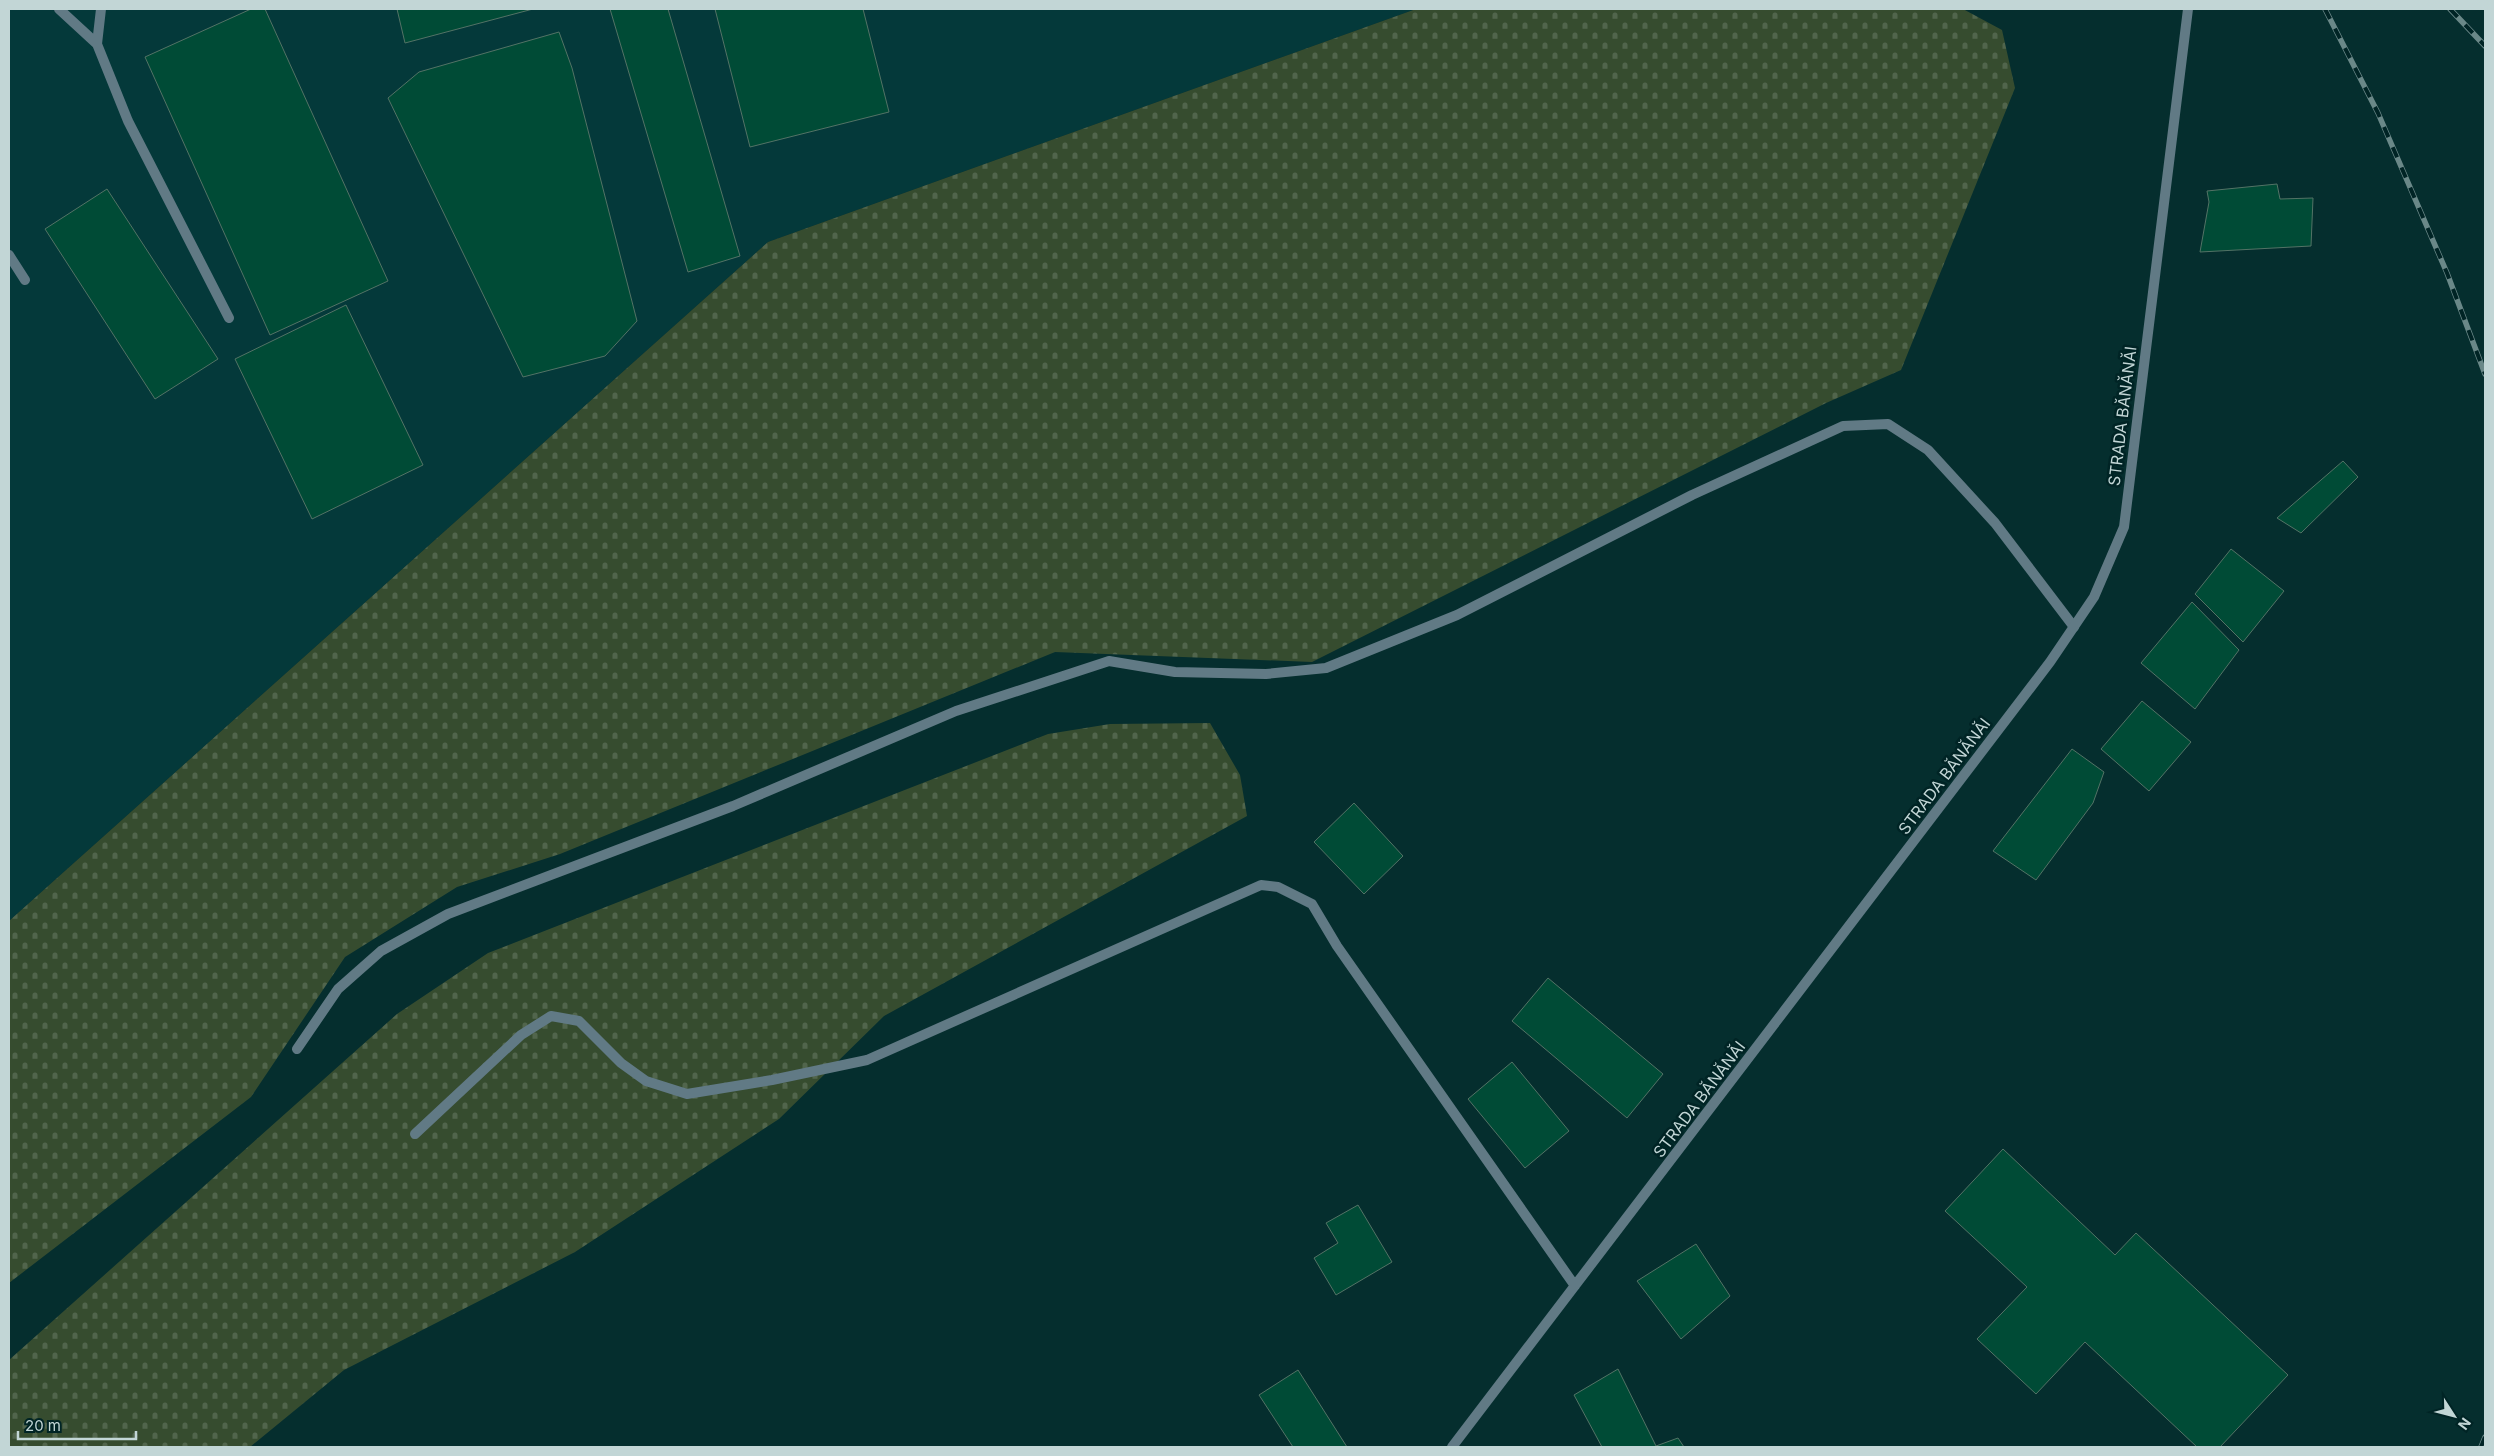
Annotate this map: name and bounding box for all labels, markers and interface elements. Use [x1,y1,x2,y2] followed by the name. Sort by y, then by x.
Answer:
[2104,345,2140,487] street label: STRADA BĂNĂNĂI
[1894,714,1994,838] street label: STRADA BĂNĂNĂI
[1649,1037,1749,1161] street label: STRADA BĂNĂNĂI
[2429,1391,2479,1441] north arrow
[18,1408,135,1440] scale bar
[2455,1415,2475,1433] text: N
[25,1416,61,1435] text: 20 m

